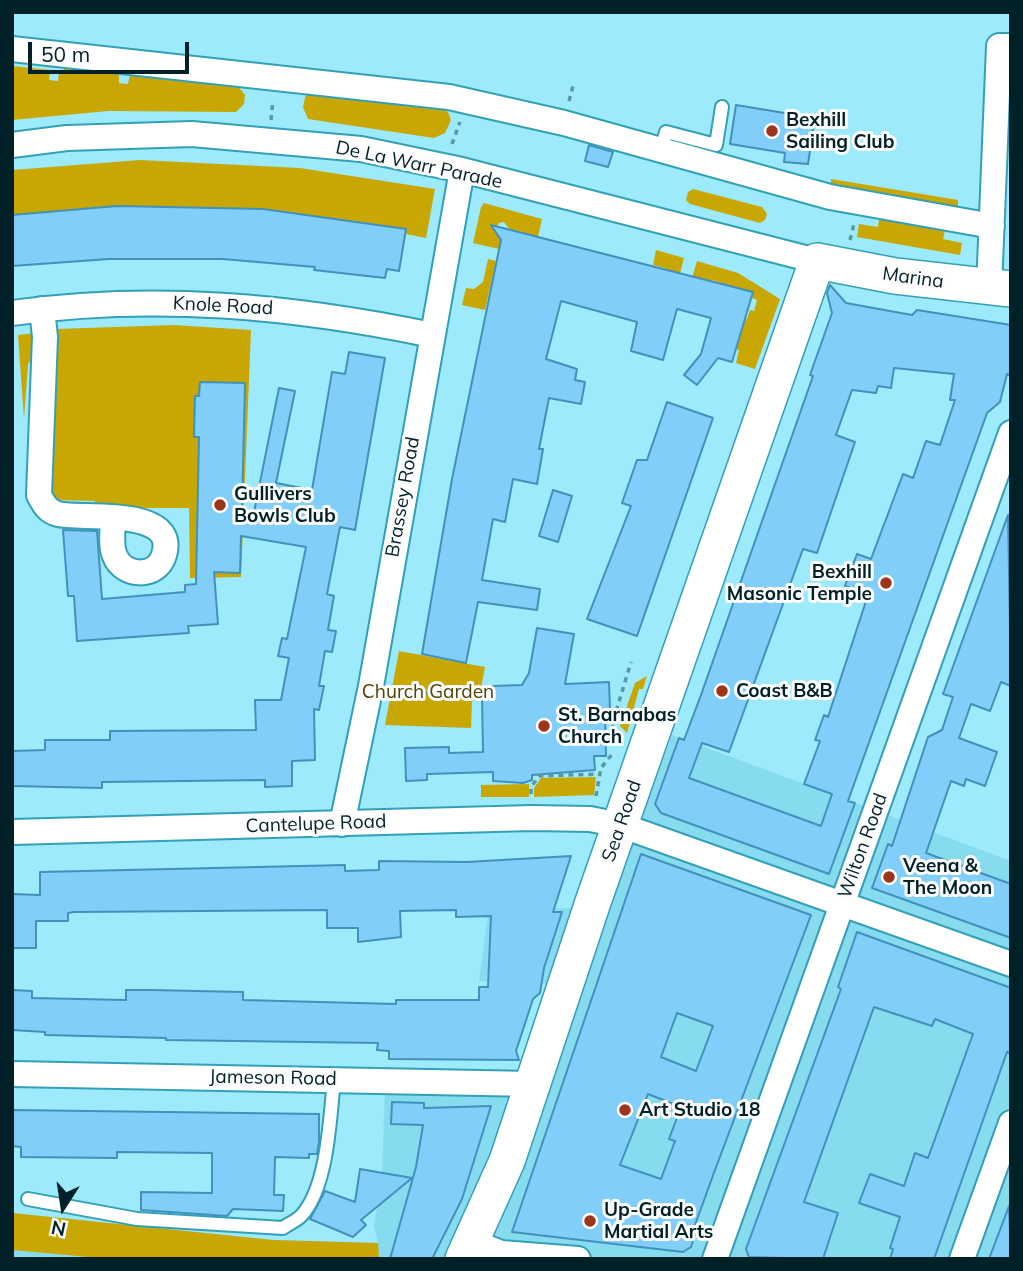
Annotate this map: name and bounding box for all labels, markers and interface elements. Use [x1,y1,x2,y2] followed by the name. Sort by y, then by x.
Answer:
[32,28,192,72] scale bar
[41,41,90,67] text: 50 m
[786,109,894,153] place label: Bexhill Sailing Club
[764,123,780,139] marker: Bexhill Sailing Club
[334,136,504,194] street label: De La Warr Parade
[881,262,945,294] street label: Marina
[172,292,274,320] street label: Knole Road
[381,435,425,559] street label: Brassey Road
[234,483,336,527] place label: Gullivers Bowls Club
[212,497,228,513] marker: Gullivers Bowls Club
[727,561,872,605] place label: Bexhill Masonic Temple
[878,575,894,591] marker: Bexhill Masonic Temple
[736,680,833,702] place label: Coast B&B
[362,681,494,703] park label: Church Garden
[714,683,730,699] marker: Coast B&B
[558,704,676,748] place label: St. Barnabas Church
[536,718,552,734] marker: St. Barnabas Church
[597,777,647,865] street label: Sea Road
[833,790,893,902] street label: Wilton Road
[245,810,387,838] street label: Cantelupe Road
[903,855,992,899] place label: Veena & The Moon
[881,869,897,885] marker: Veena & The Moon
[209,1065,337,1091] street label: Jameson Road
[639,1099,760,1121] place label: Art Studio 18
[617,1102,633,1118] marker: Art Studio 18
[28,1173,98,1243] north arrow
[604,1199,713,1243] place label: Up-Grade Martial Arts
[582,1213,598,1229] marker: Up-Grade Martial Arts
[49,1215,68,1242] text: N

